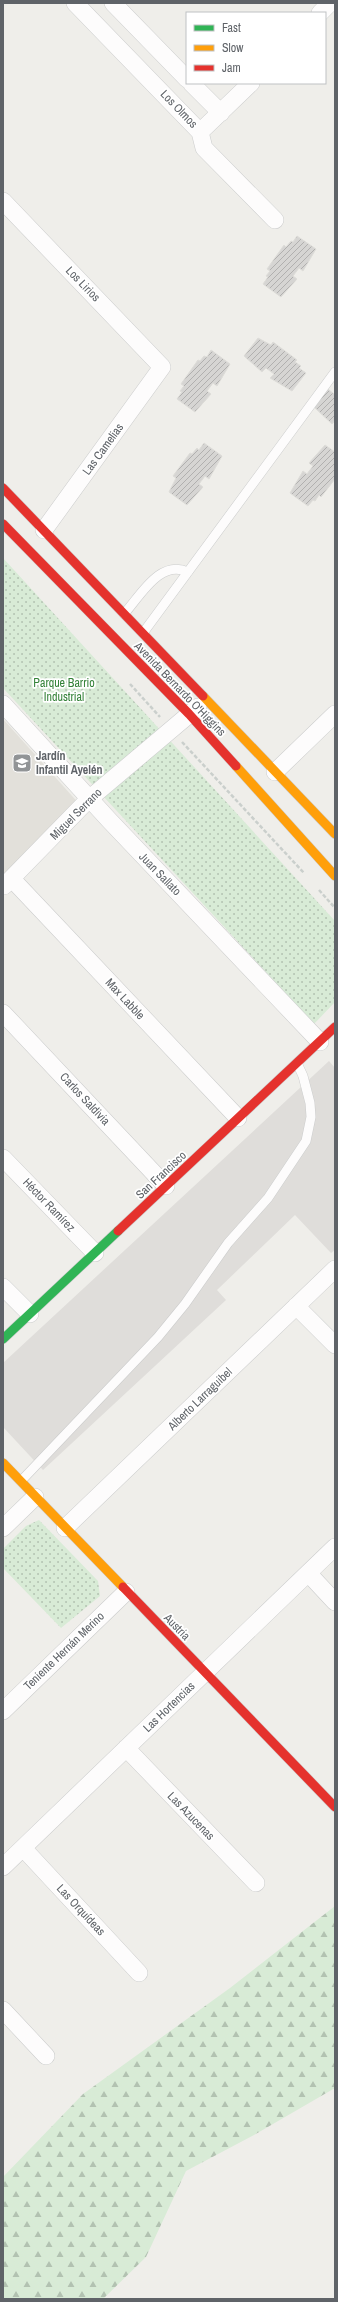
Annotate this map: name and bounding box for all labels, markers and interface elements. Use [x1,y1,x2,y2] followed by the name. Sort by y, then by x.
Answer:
[186,12,326,84] legend
[222,20,241,36] text: Fast
[222,40,244,56] text: Slow
[222,60,241,76] text: Jam
[157,87,201,132] street label: Los Olmos
[62,263,104,305] street label: Los Lirios
[79,420,127,478] street label: Las Camelias
[130,638,229,740] street label: Avenida Bernardo O'Higgins
[33,675,95,705] park label: Parque Barrio Industrial
[36,748,103,778] place label: Jardín Infantil Ayelén
[11,752,33,774] school or university icon: Jardín Infantil Ayelén
[47,785,105,843] street label: Miguel Serrano
[135,849,185,899] street label: Juan Sallato
[102,975,148,1023] street label: Max Labble
[56,1069,114,1129] street label: Carlos Saldivia
[132,1148,190,1202] street label: San Francisco
[19,1175,79,1235] street label: Héctor Ramírez
[164,1364,236,1435] street label: Alberto Larraguibel
[20,1608,108,1694] street label: Teniente Hernán Merino
[160,1610,194,1644] street label: Austria
[140,1678,198,1736] street label: Las Hortencias
[164,1788,218,1844] street label: Las Azucenas
[53,1881,109,1939] street label: Las Orquídeas

